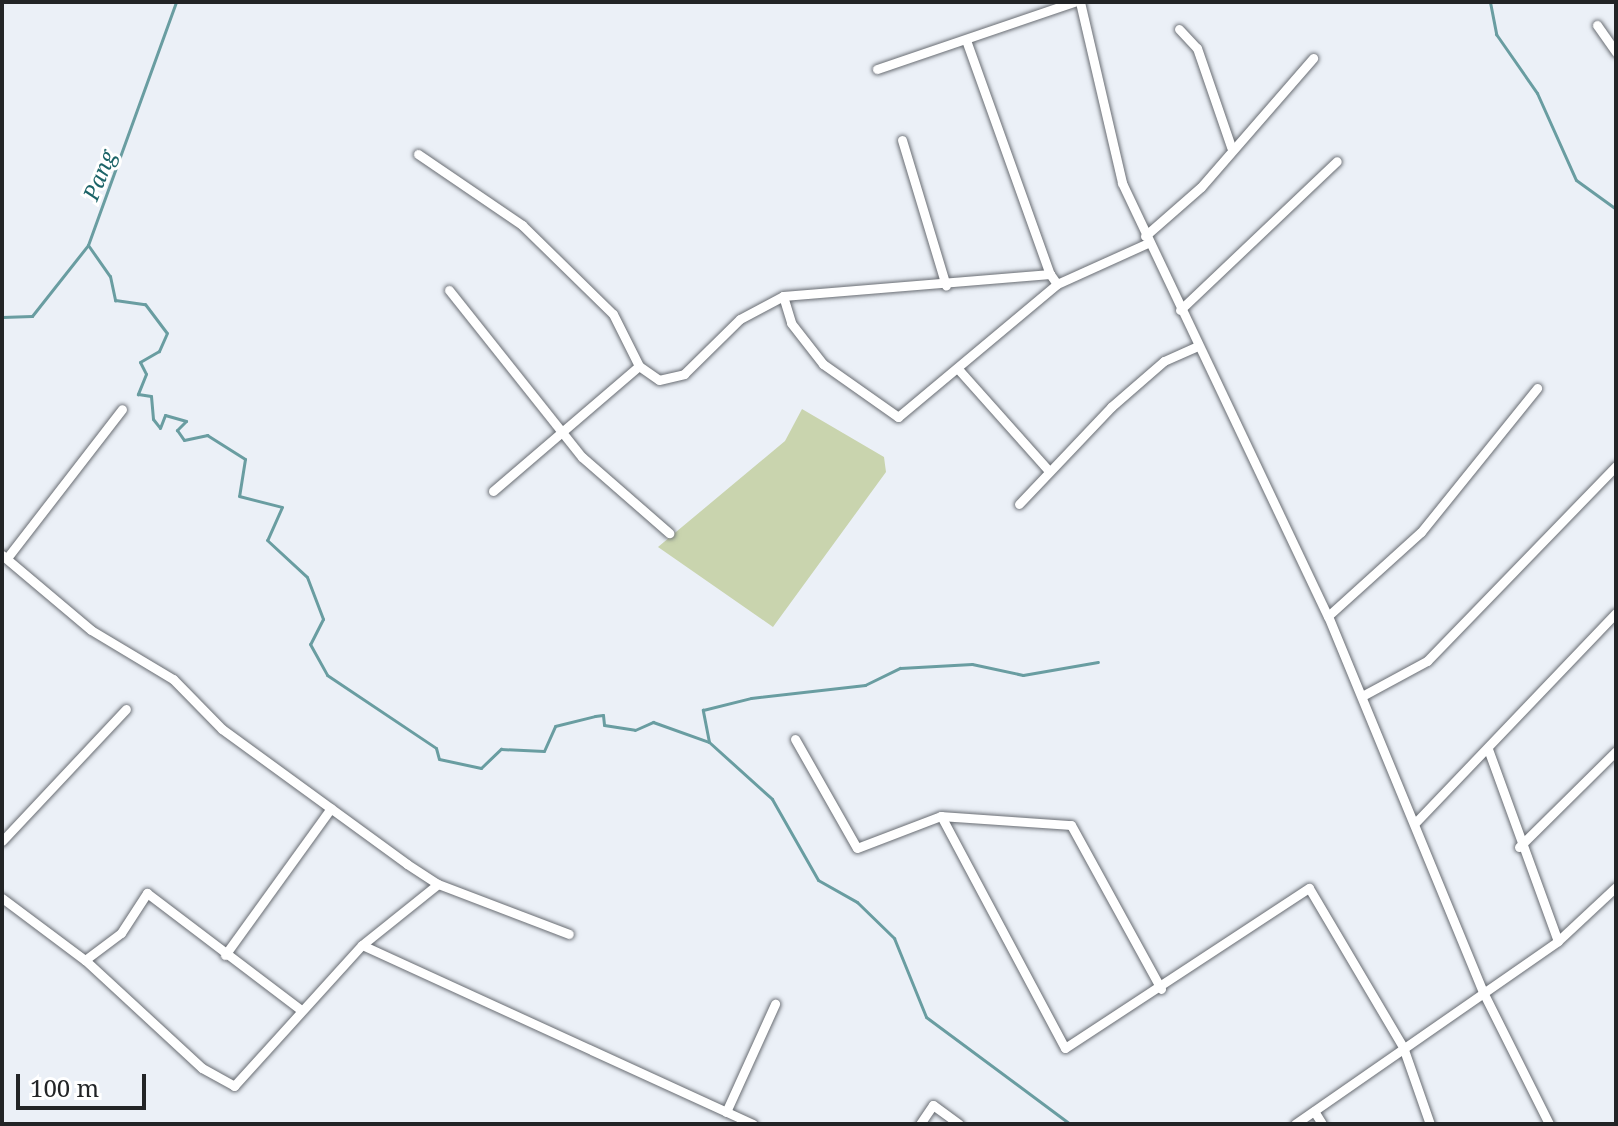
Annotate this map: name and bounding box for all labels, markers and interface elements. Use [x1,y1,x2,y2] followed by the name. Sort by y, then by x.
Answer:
[77,146,121,204] water label: Pang
[20,1058,150,1108] scale bar
[30,1071,99,1104] text: 100 m

